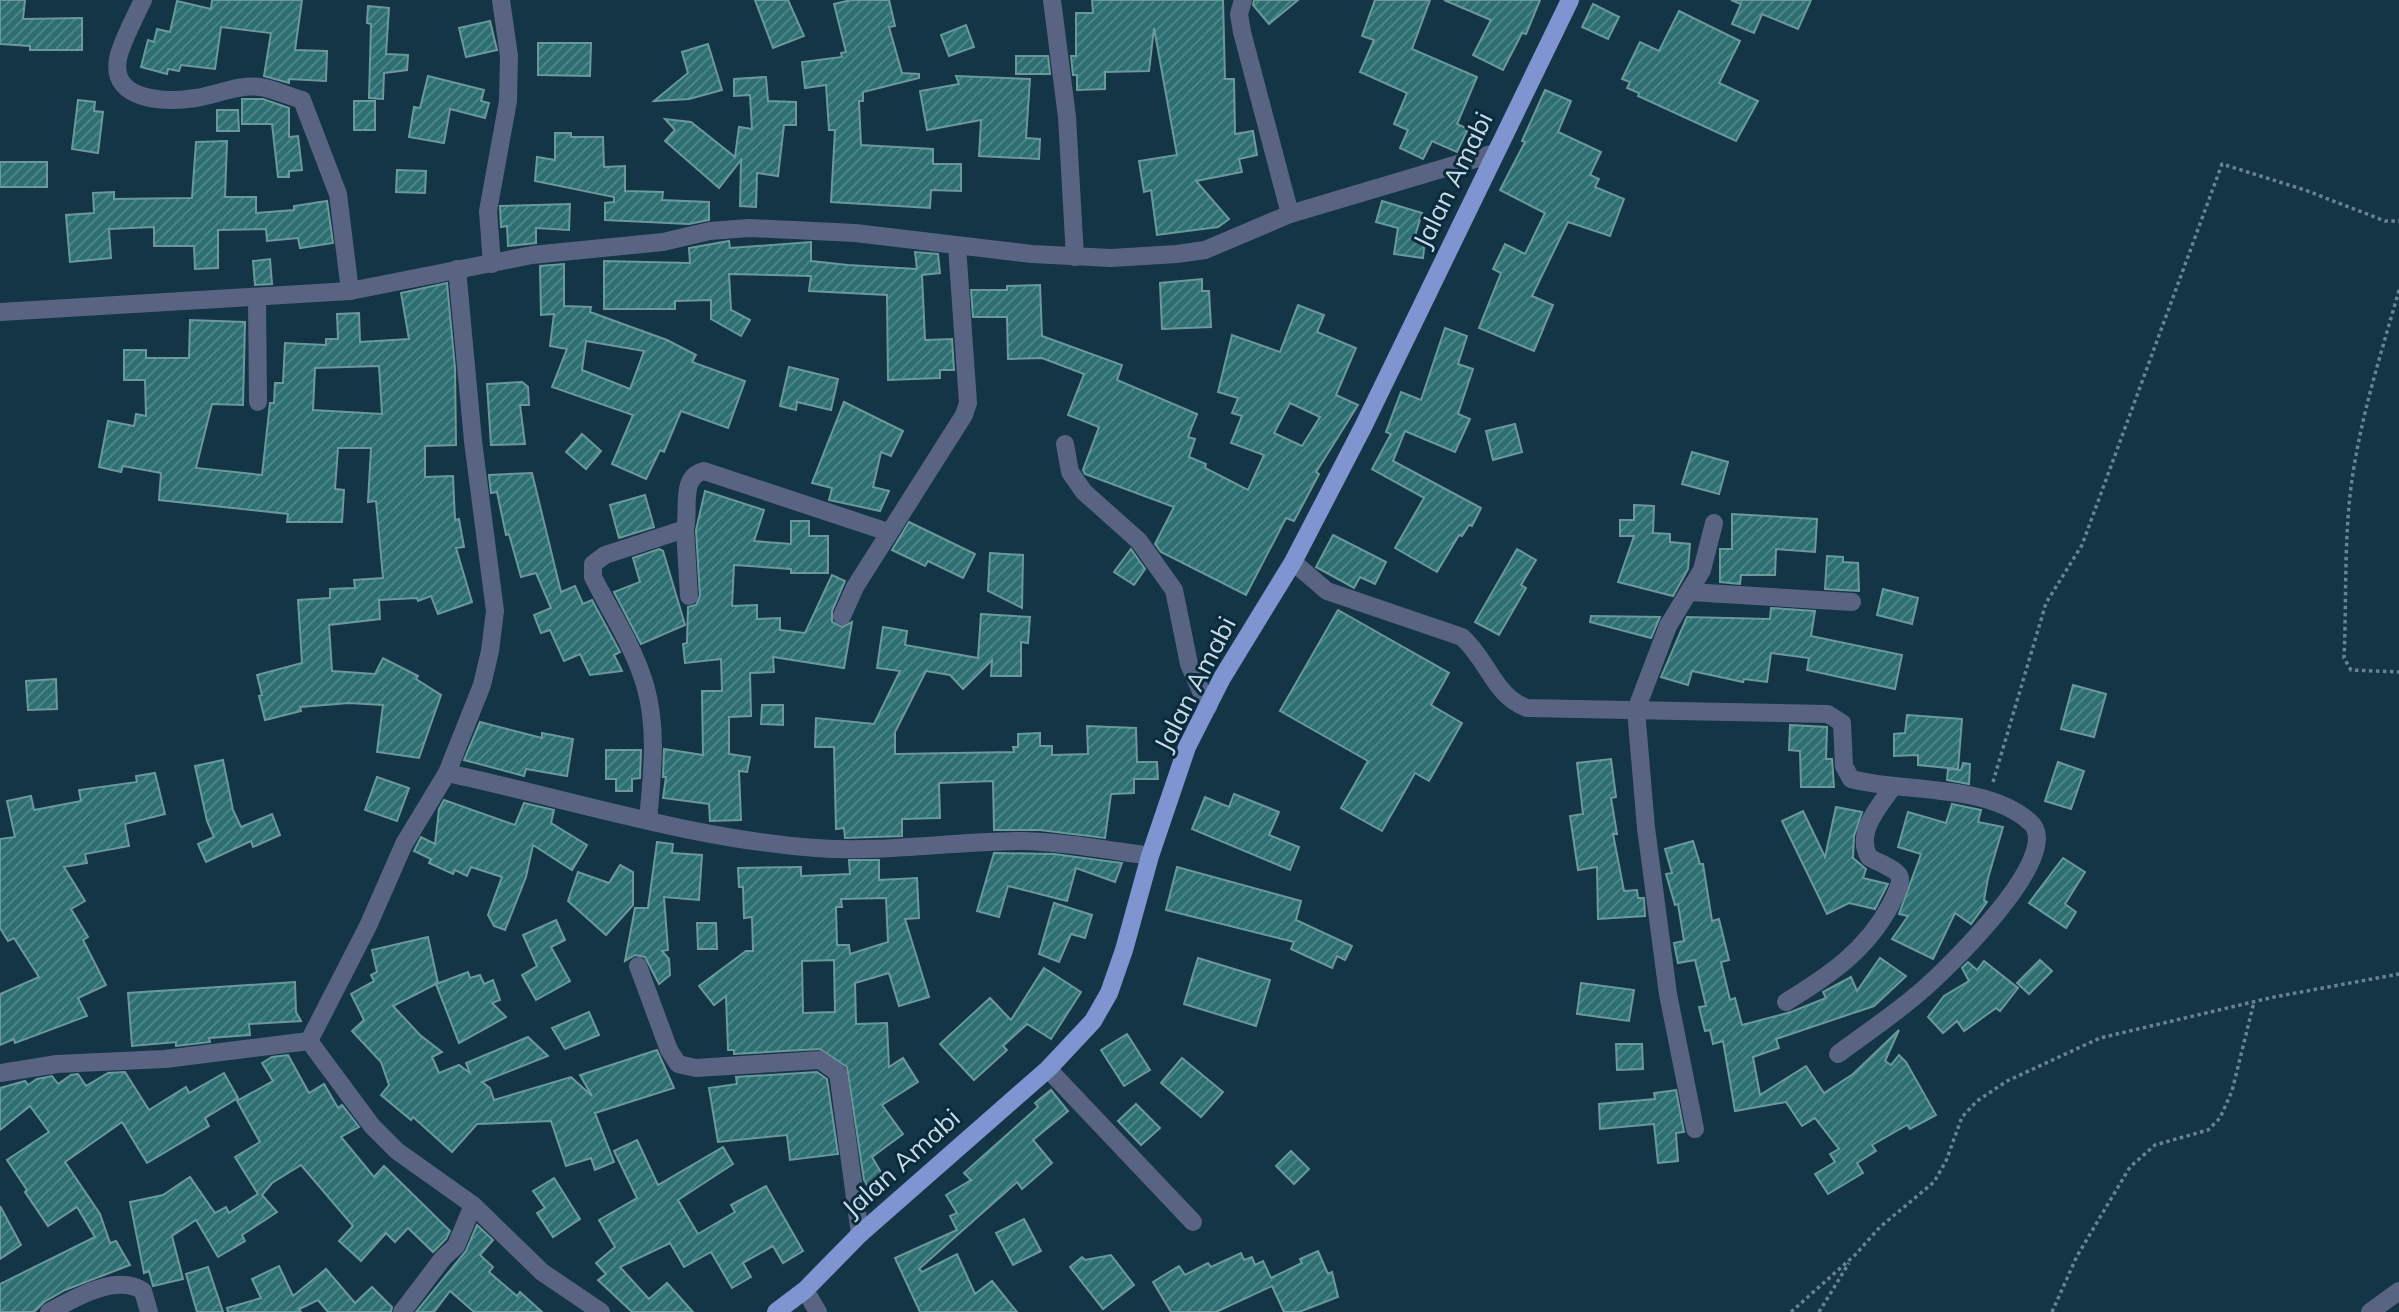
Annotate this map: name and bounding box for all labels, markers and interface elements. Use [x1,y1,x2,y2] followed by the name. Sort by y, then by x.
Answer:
[1405,106,1500,253] street label: Jalan Amabi
[1146,611,1243,757] street label: Jalan Amabi
[835,1101,966,1224] street label: Jalan Amabi

